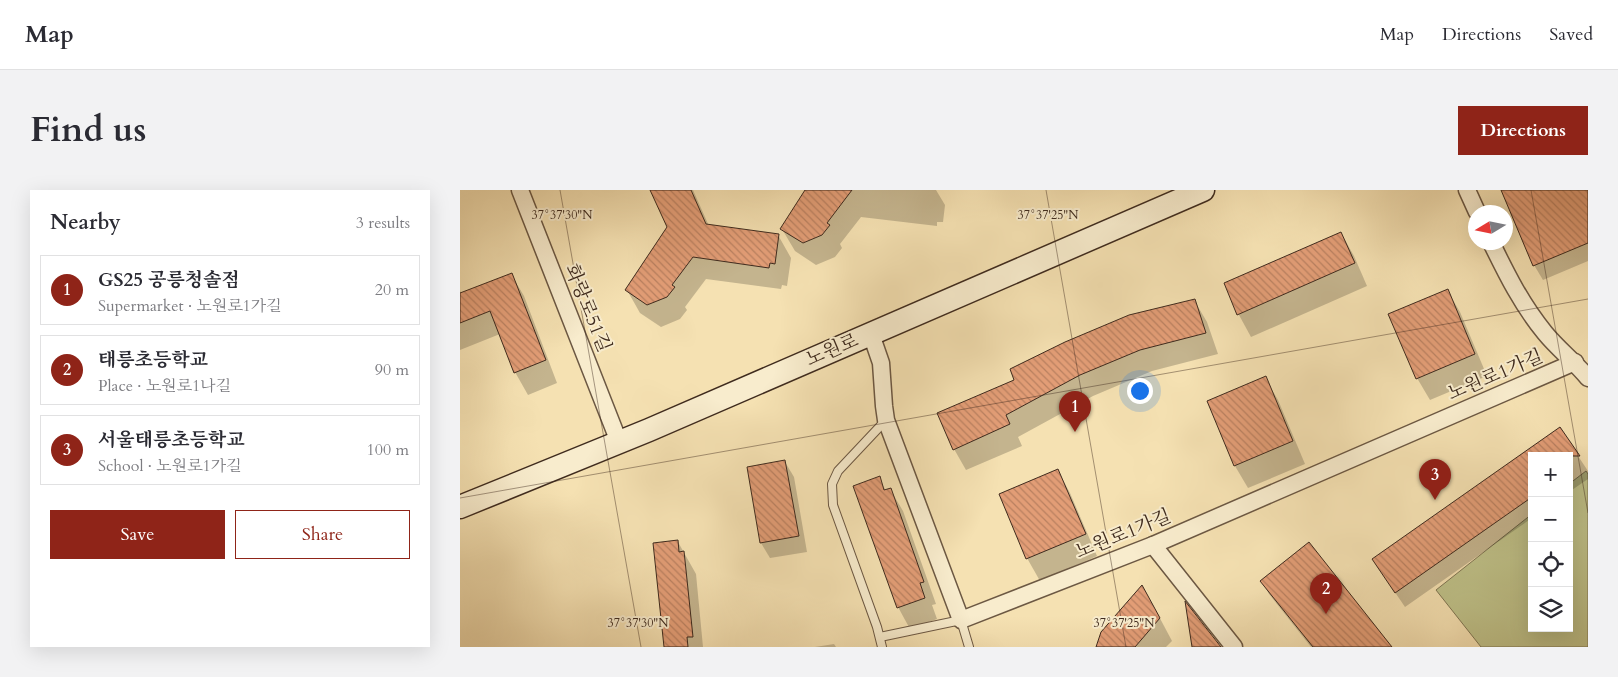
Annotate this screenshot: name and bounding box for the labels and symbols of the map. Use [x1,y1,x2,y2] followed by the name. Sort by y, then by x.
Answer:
[1468,205,1513,250] north arrow
[532,207,593,223] text: 37°37'30"N
[1018,207,1079,223] text: 37°37'25"N
[559,260,617,356] street label: 화랑로51길
[802,327,862,373] street label: 노원로
[1443,343,1547,407] street label: 노원로1가길
[1127,378,1153,404] your location
[1059,391,1091,432] pin: 1
[1419,459,1451,500] pin: 3
[1071,503,1175,565] street label: 노원로1가길
[1310,573,1342,614] pin: 2
[608,615,669,631] text: 37°37'30"N
[1094,615,1155,631] text: 37°37'25"N

